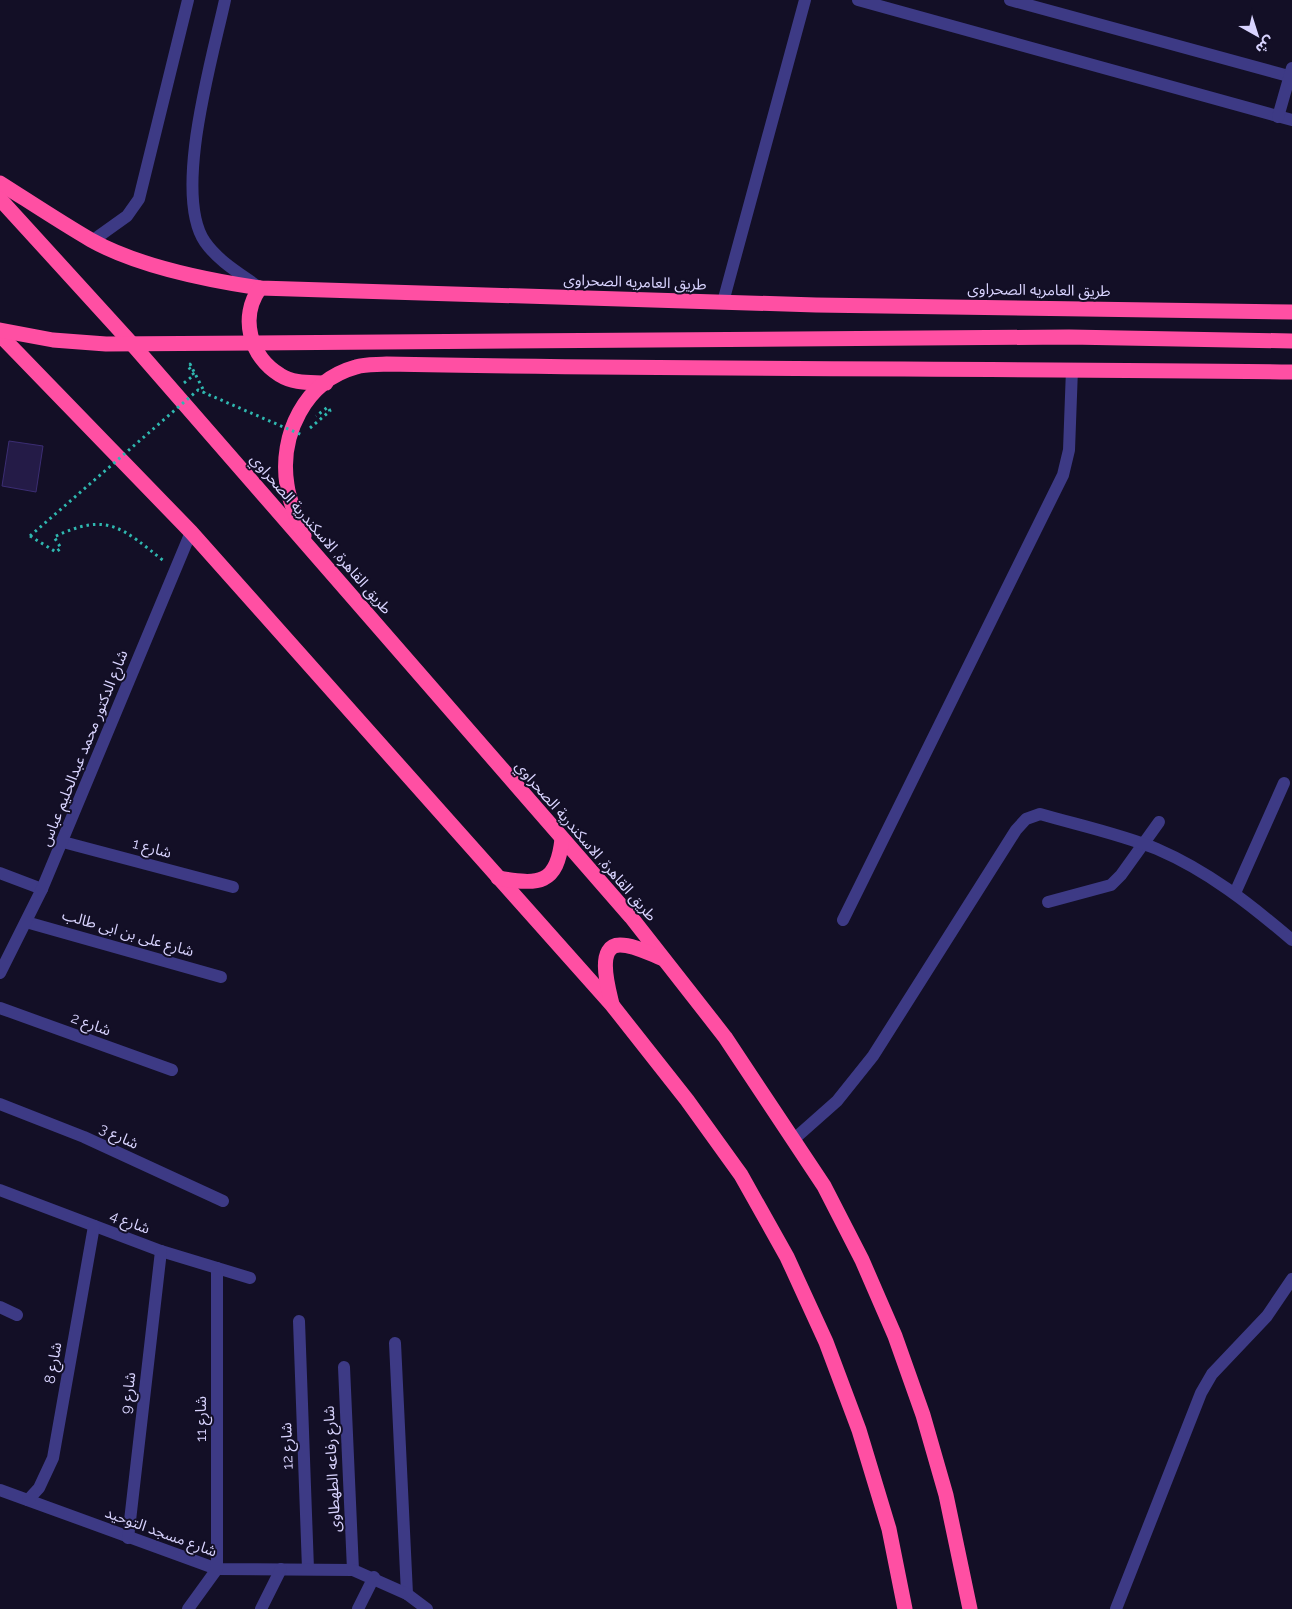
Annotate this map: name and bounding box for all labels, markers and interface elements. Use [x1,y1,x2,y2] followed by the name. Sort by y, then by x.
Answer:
[1232,10,1282,60] north arrow
[1253,33,1278,57] text: ش
[563,271,707,294] street label: طريق العامريه الصحراوى
[967,280,1111,301] street label: طريق العامريه الصحراوى
[245,450,396,619] street label: طريق القاهرة, الاسكندرية الصحراوي
[36,647,135,850] street label: شارع الدكتور محمد عبدالحليم عباس
[510,757,661,926] street label: طريق القاهرة, الاسكندرية الصحراوي
[130,834,174,865] street label: شارع 1
[59,906,196,963] street label: شارع على بن ابى طالب
[68,1009,114,1042] street label: شارع 2
[95,1119,142,1156] street label: شارع 3
[106,1206,153,1241] street label: شارع 4
[40,1341,69,1386] street label: شارع 8
[117,1371,142,1415] street label: شارع 9
[192,1396,213,1442] street label: شارع 11
[320,1405,347,1533] street label: شارع رفاعه الطهطاوى
[277,1422,300,1470] street label: شارع 12
[102,1503,220,1563] street label: شارع مسجد التوحيد

